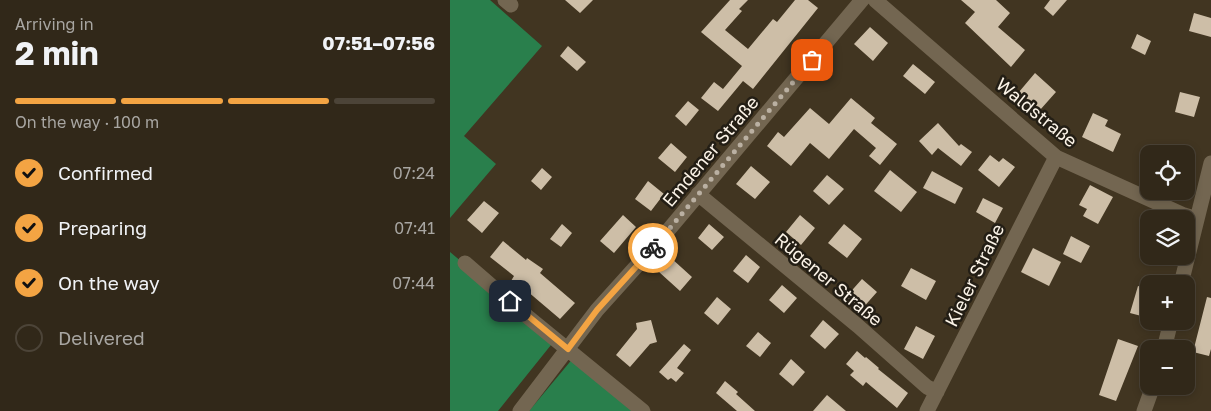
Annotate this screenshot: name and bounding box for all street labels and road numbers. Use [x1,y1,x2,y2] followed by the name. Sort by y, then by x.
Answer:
[992,73,1082,151] street label: Waldstraße
[657,91,763,211] street label: Emdener Straße
[940,220,1008,330] street label: Kieler Straße
[771,228,887,330] street label: Rügener Straße

